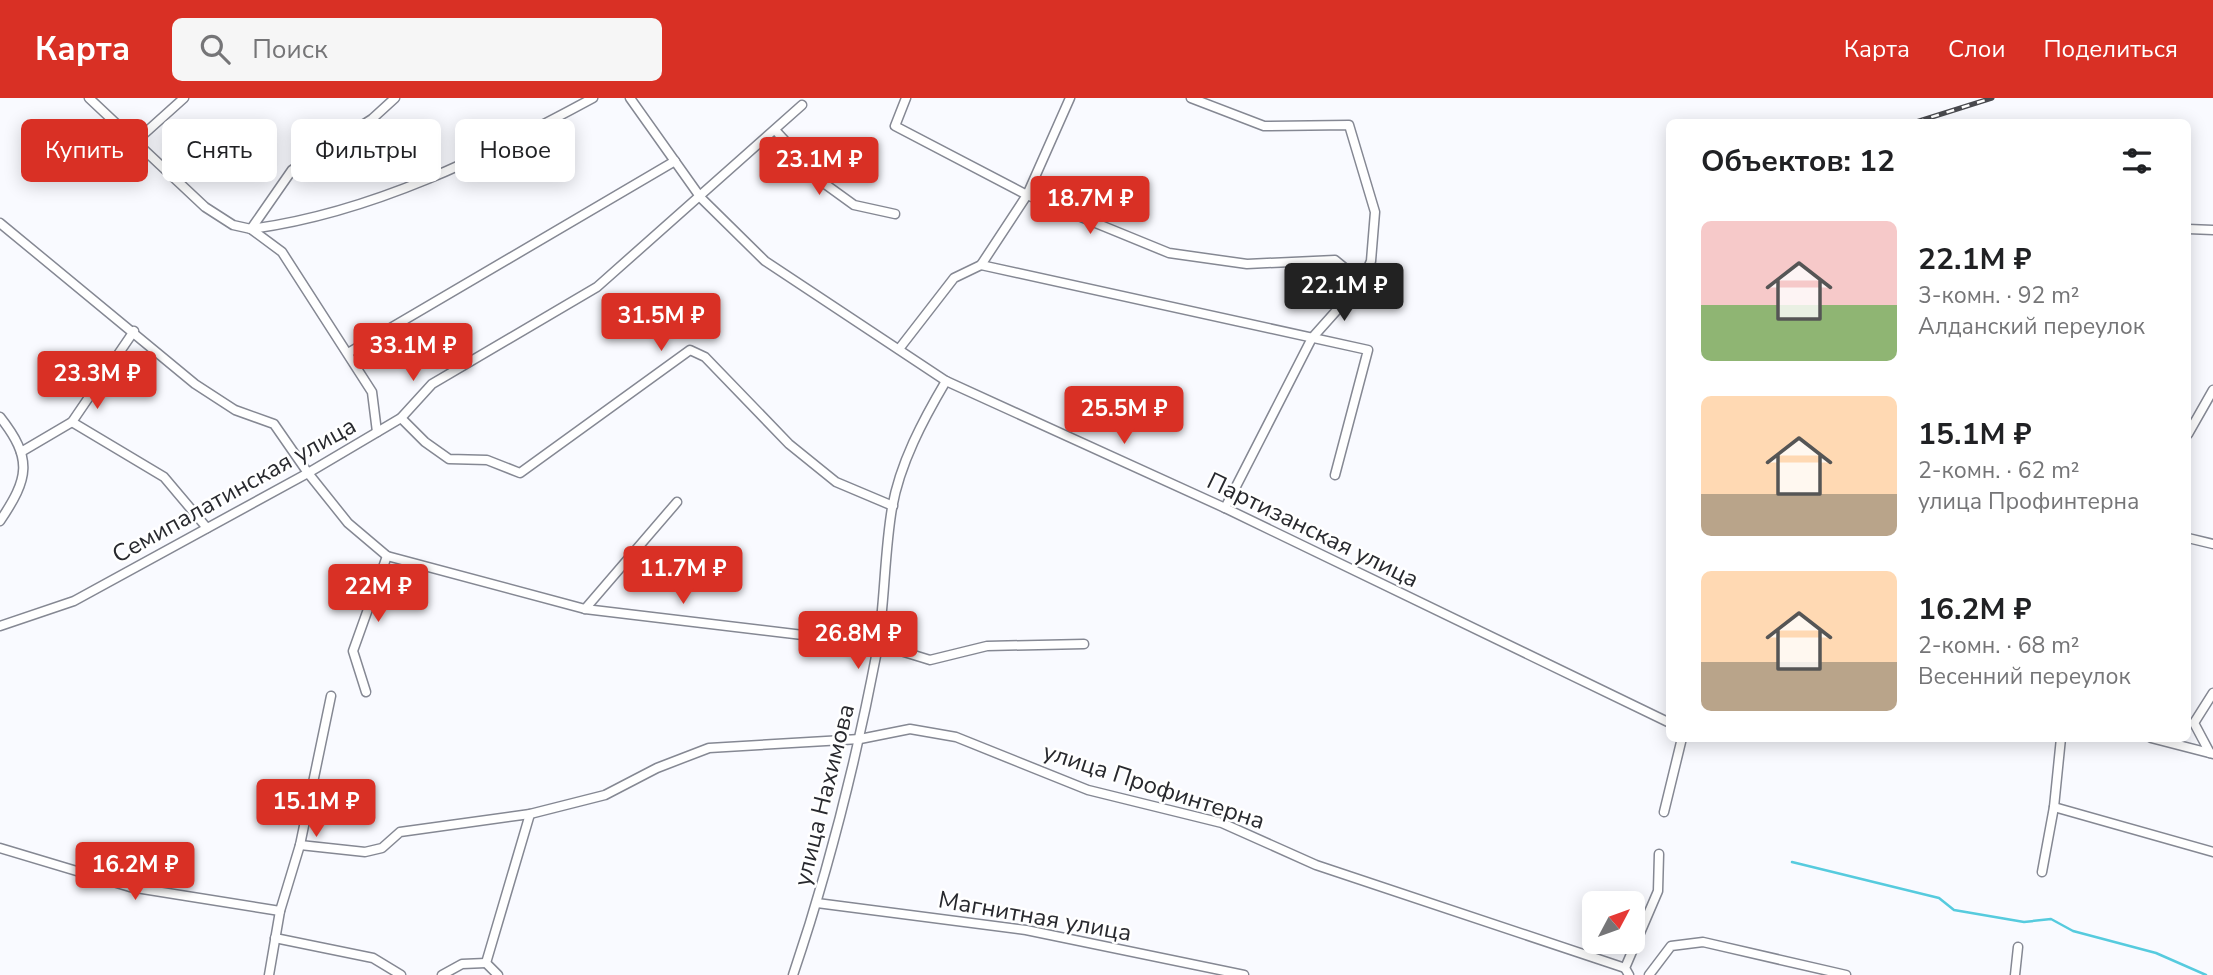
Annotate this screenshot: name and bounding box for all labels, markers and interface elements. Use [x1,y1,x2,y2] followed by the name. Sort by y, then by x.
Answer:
[172,18,662,81] search box
[35,27,130,72] text: Карта
[196,30,234,68] icon: search
[252,32,328,67] text: Поиск
[1844,33,1910,65] text: Карта
[1948,33,2005,65] text: Слои
[2043,33,2178,65] text: Поделиться
[21,119,148,182] chip: Купить
[162,119,277,182] chip: Снять
[291,119,441,182] chip: Фильтры
[455,119,575,182] chip: Новое
[754,138,884,197] pin: 23.1M ₽
[1701,141,1895,182] text: Объектов: 12
[2118,142,2156,180] icon: filters
[775,144,863,175] text: 23.1M ₽
[1025,176,1155,236] pin: 18.7M ₽
[1046,183,1134,214] text: 18.7M ₽
[1918,239,2032,280] text: 22.1M ₽
[1757,249,1841,333] icon: home
[1279,264,1409,323] pin: 22.1M ₽
[1300,270,1388,301] text: 22.1M ₽
[1918,280,2080,311] text: 3-комн. · 92 m²
[596,294,726,353] pin: 31.5M ₽
[617,300,705,331] text: 31.5M ₽
[1918,311,2145,342] text: Алданский переулок
[348,324,478,383] pin: 33.1M ₽
[369,330,457,361] text: 33.1M ₽
[32,352,162,411] pin: 23.3M ₽
[53,358,141,389] text: 23.3M ₽
[1059,386,1189,446] pin: 25.5M ₽
[1080,393,1168,424] text: 25.5M ₽
[106,410,362,570] street label: Семипалатинская улица
[1918,414,2032,455] text: 15.1M ₽
[1757,424,1841,508] icon: home
[1918,455,2080,486] text: 2-комн. · 62 m²
[1202,465,1424,595] street label: Партизанская улица
[1918,486,2140,517] text: улица Профинтерна
[618,546,748,606] pin: 11.7M ₽
[639,553,727,584] text: 11.7M ₽
[329,564,427,624] pin: 22M ₽
[344,571,412,602] text: 22M ₽
[1918,589,2032,630] text: 16.2M ₽
[1757,599,1841,683] icon: home
[793,612,923,671] pin: 26.8M ₽
[814,618,902,649] text: 26.8M ₽
[1918,630,2080,661] text: 2-комн. · 68 m²
[1918,661,2131,692] text: Весенний переулок
[786,701,862,889] street label: улица Нахимова
[1039,735,1269,837] street label: улица Профинтерна
[251,780,381,839] pin: 15.1M ₽
[272,786,360,817] text: 15.1M ₽
[70,842,200,902] pin: 16.2M ₽
[91,849,179,880] text: 16.2M ₽
[936,883,1134,949] street label: Магнитная улица
[1582,891,1645,954] north arrow
[1582,891,1645,954] map controls

